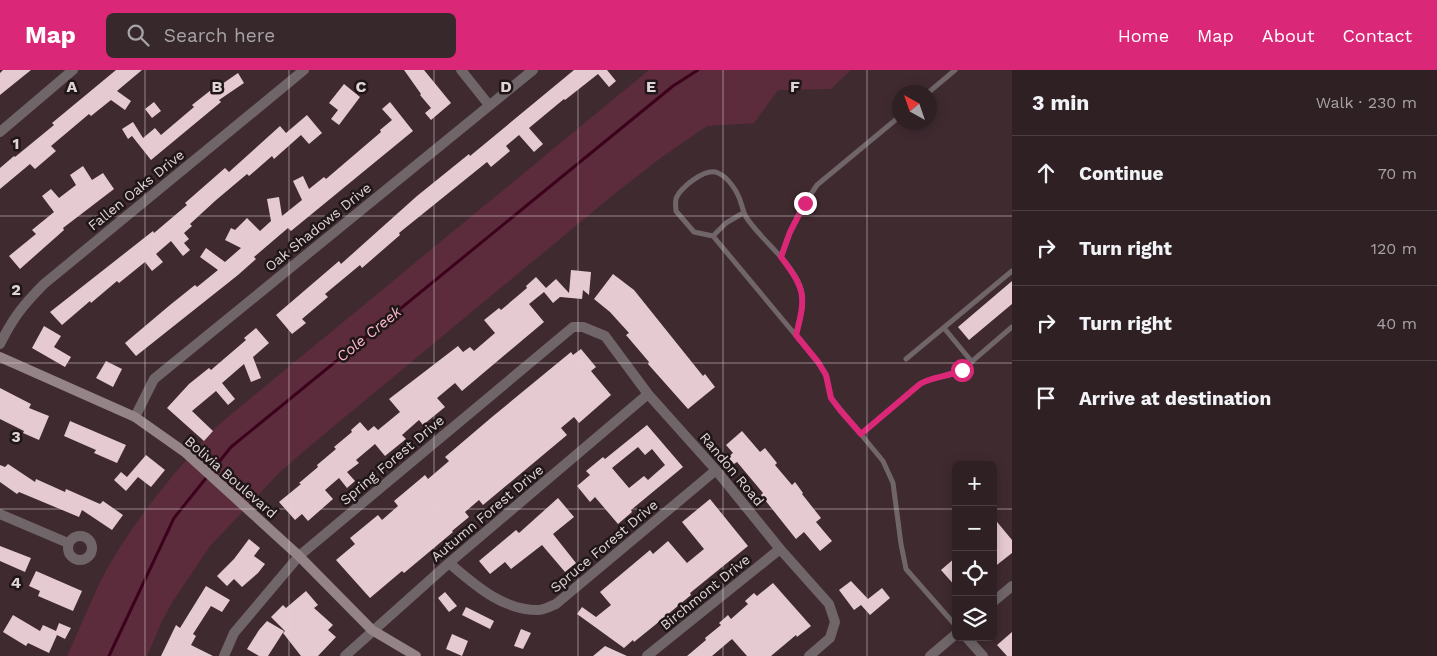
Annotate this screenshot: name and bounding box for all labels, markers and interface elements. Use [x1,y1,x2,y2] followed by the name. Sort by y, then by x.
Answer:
[106,13,456,58] search box
[25,21,76,49] text: Map
[124,21,152,49] icon: search
[164,24,275,47] text: Search here
[1118,25,1169,46] text: Home
[1197,25,1234,46] text: Map
[1262,25,1314,46] text: About
[1342,25,1412,46] text: Contact
[67,77,78,96] text: A
[212,77,223,96] text: B
[356,77,367,96] text: C
[500,77,512,96] text: D
[646,77,656,96] text: E
[790,77,800,96] text: F
[892,85,937,130] north arrow
[1032,90,1089,115] text: 3 min
[1316,93,1417,112] text: Walk · 230 m
[13,134,19,153] text: 1
[85,146,187,234] street label: Fallen Oaks Drive
[1032,159,1060,187] icon: ahead
[1079,162,1163,185] text: Continue
[1378,164,1417,183] text: 70 m
[262,179,374,275] street label: Oak Shadows Drive
[794,192,817,215] route end
[1032,234,1060,262] icon: right
[1079,237,1172,260] text: Turn right
[1371,239,1417,258] text: 120 m
[11,280,21,299] text: 2
[333,302,406,366] water label: Cole Creek
[1032,309,1060,337] icon: right
[1079,312,1172,335] text: Turn right
[1377,314,1417,333] text: 40 m
[951,359,974,382] route start
[1032,384,1060,412] icon: arrive
[1079,387,1271,410] text: Arrive at destination
[337,412,447,508] street label: Spring Forest Drive
[11,427,21,446] text: 3
[697,429,767,509] street label: Randon Road
[182,433,280,521] street label: Bolivia Boulevard
[428,461,546,565] street label: Autumn Forest Drive
[952,461,997,641] map controls
[952,461,997,506] button: +
[547,496,661,596] street label: Spruce Forest Drive
[952,506,997,551] button: −
[657,551,753,633] street label: Birchmont Drive
[952,551,997,596] button: locate
[11,573,21,592] text: 4
[952,596,997,641] button: layers

